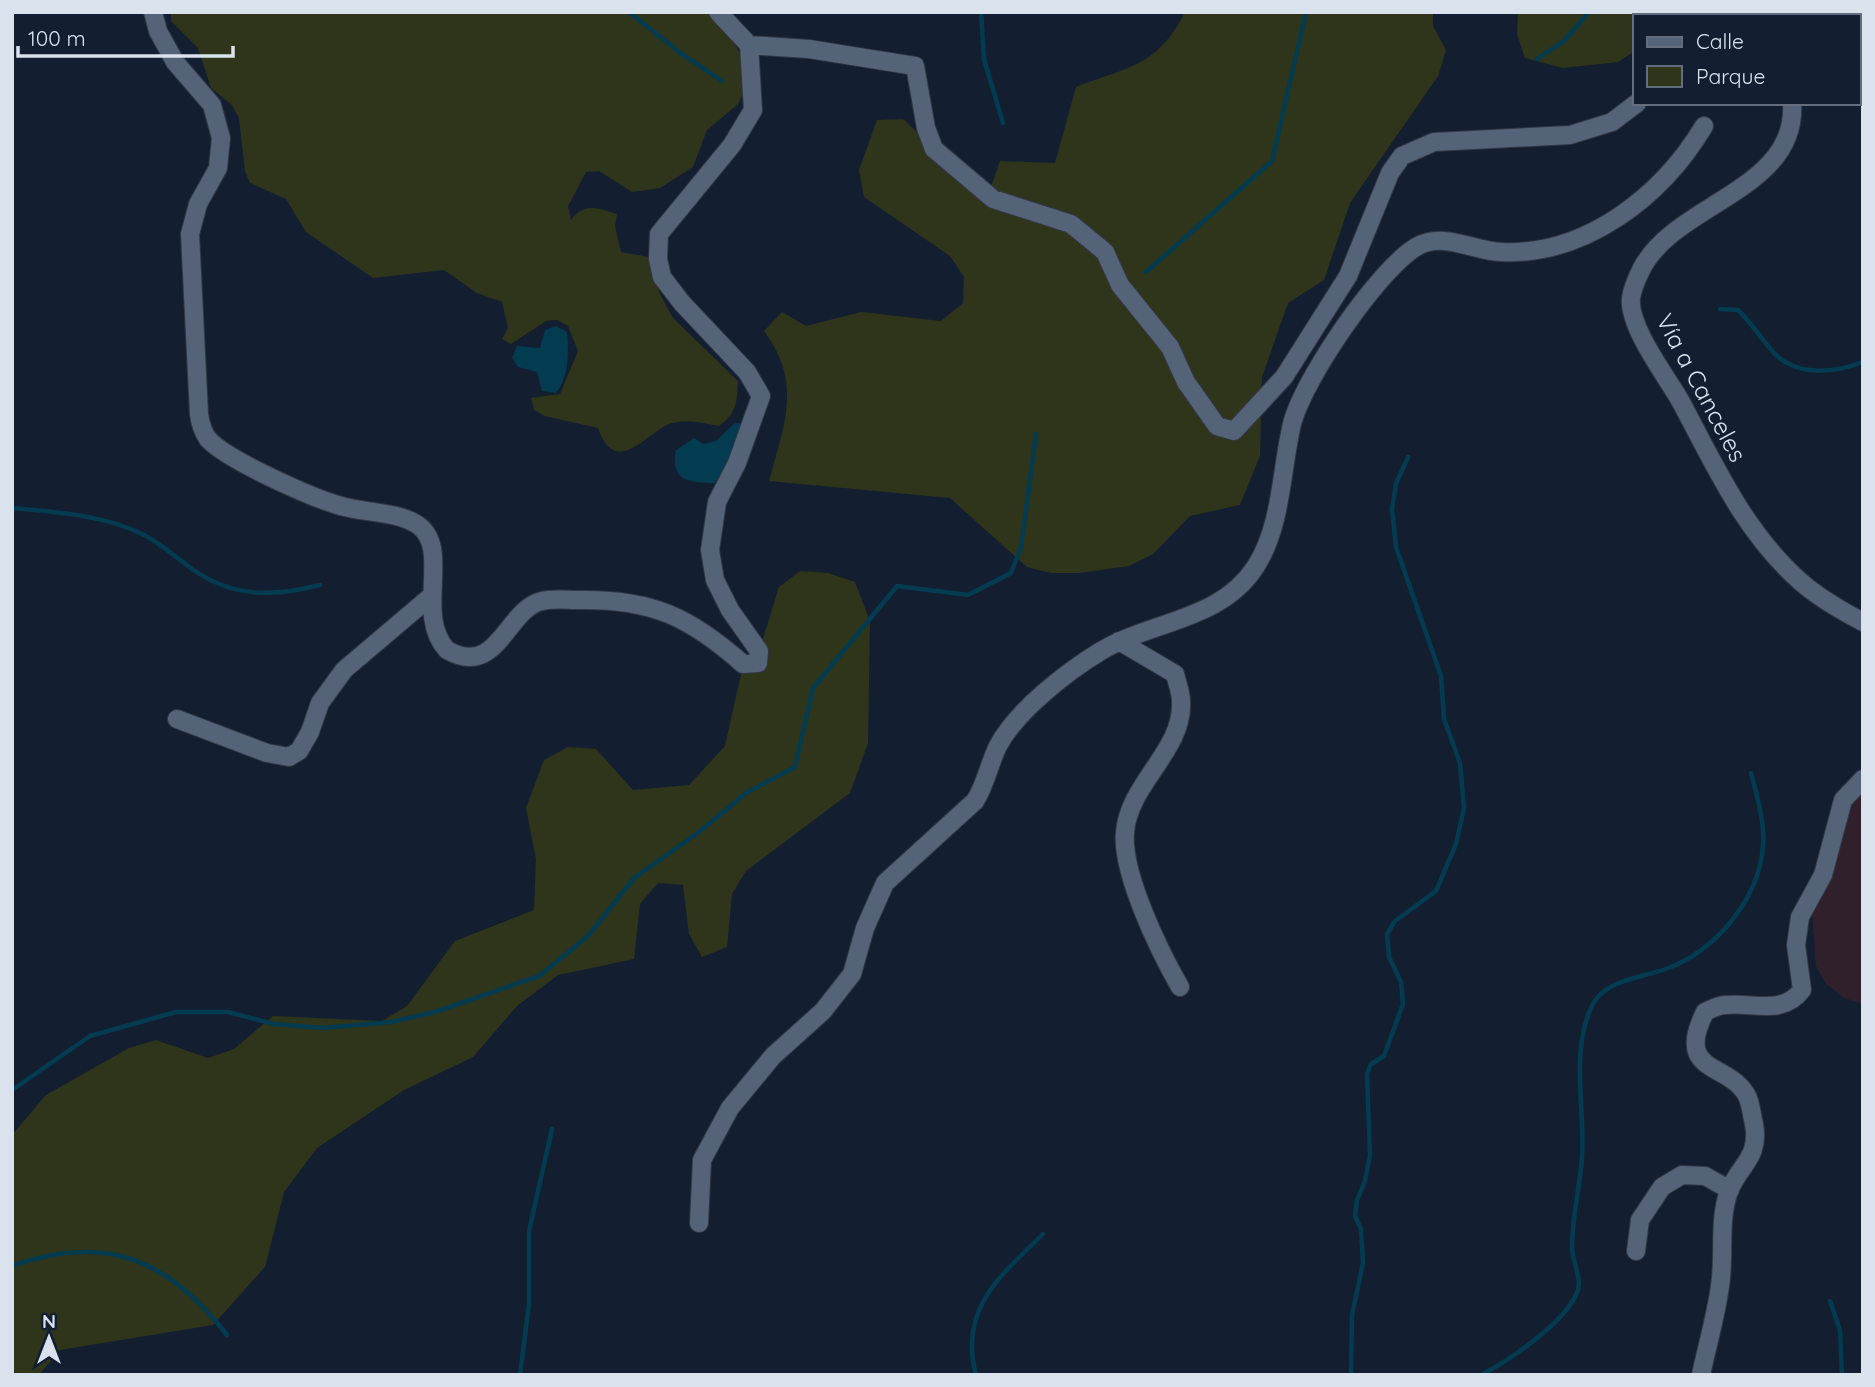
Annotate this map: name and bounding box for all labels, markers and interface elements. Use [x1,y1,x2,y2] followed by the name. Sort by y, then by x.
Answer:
[18,14,233,58] scale bar
[1633,14,1861,105] legend
[28,25,86,51] text: 100 m
[1696,28,1744,54] text: Calle
[1696,63,1765,89] text: Parque
[1650,308,1753,467] street label: Vía a Canceles
[14,1303,84,1373] north arrow
[42,1309,56,1333] text: N

